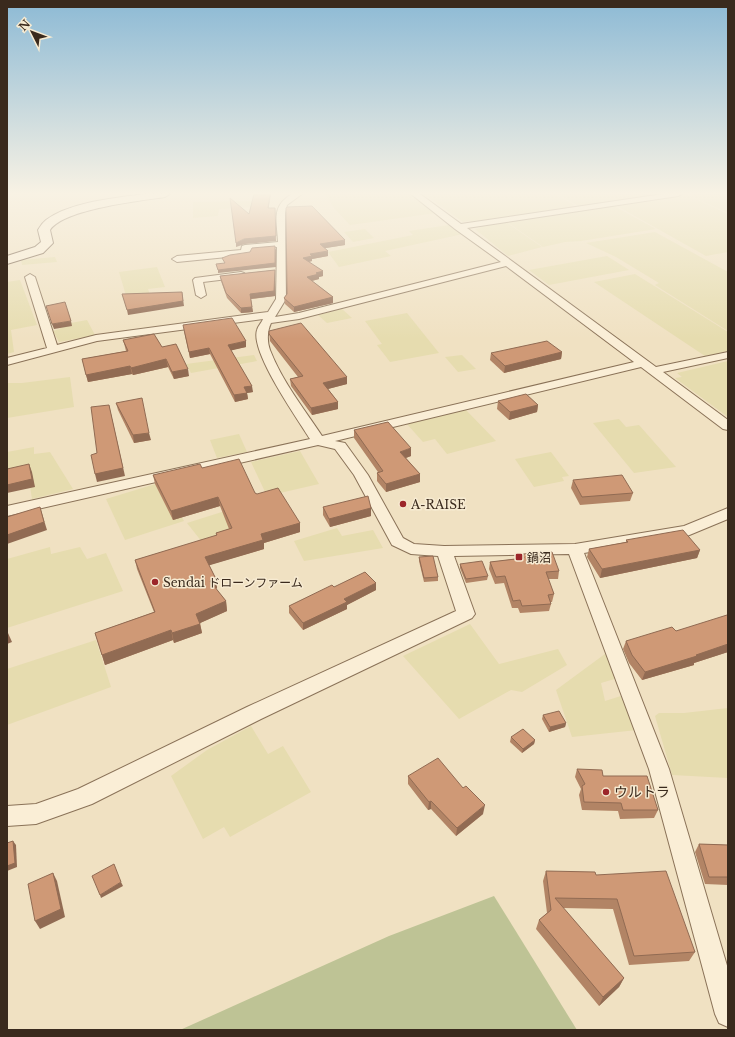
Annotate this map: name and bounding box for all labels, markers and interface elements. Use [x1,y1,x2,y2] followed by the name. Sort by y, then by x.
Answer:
[12,12,52,52] north arrow
[16,16,34,34] text: N
[410,497,466,512] place label: A-RAISE
[398,499,408,509] marker: A-RAISE
[527,550,551,565] place label: 鍋沼
[514,552,524,562] marker: 鍋沼
[163,575,303,590] place label: Sendai ドローンファーム
[150,577,160,587] marker: Sendai ドローンファーム
[614,783,670,801] place label: ウルトラ
[601,787,611,797] marker: ウルトラ

